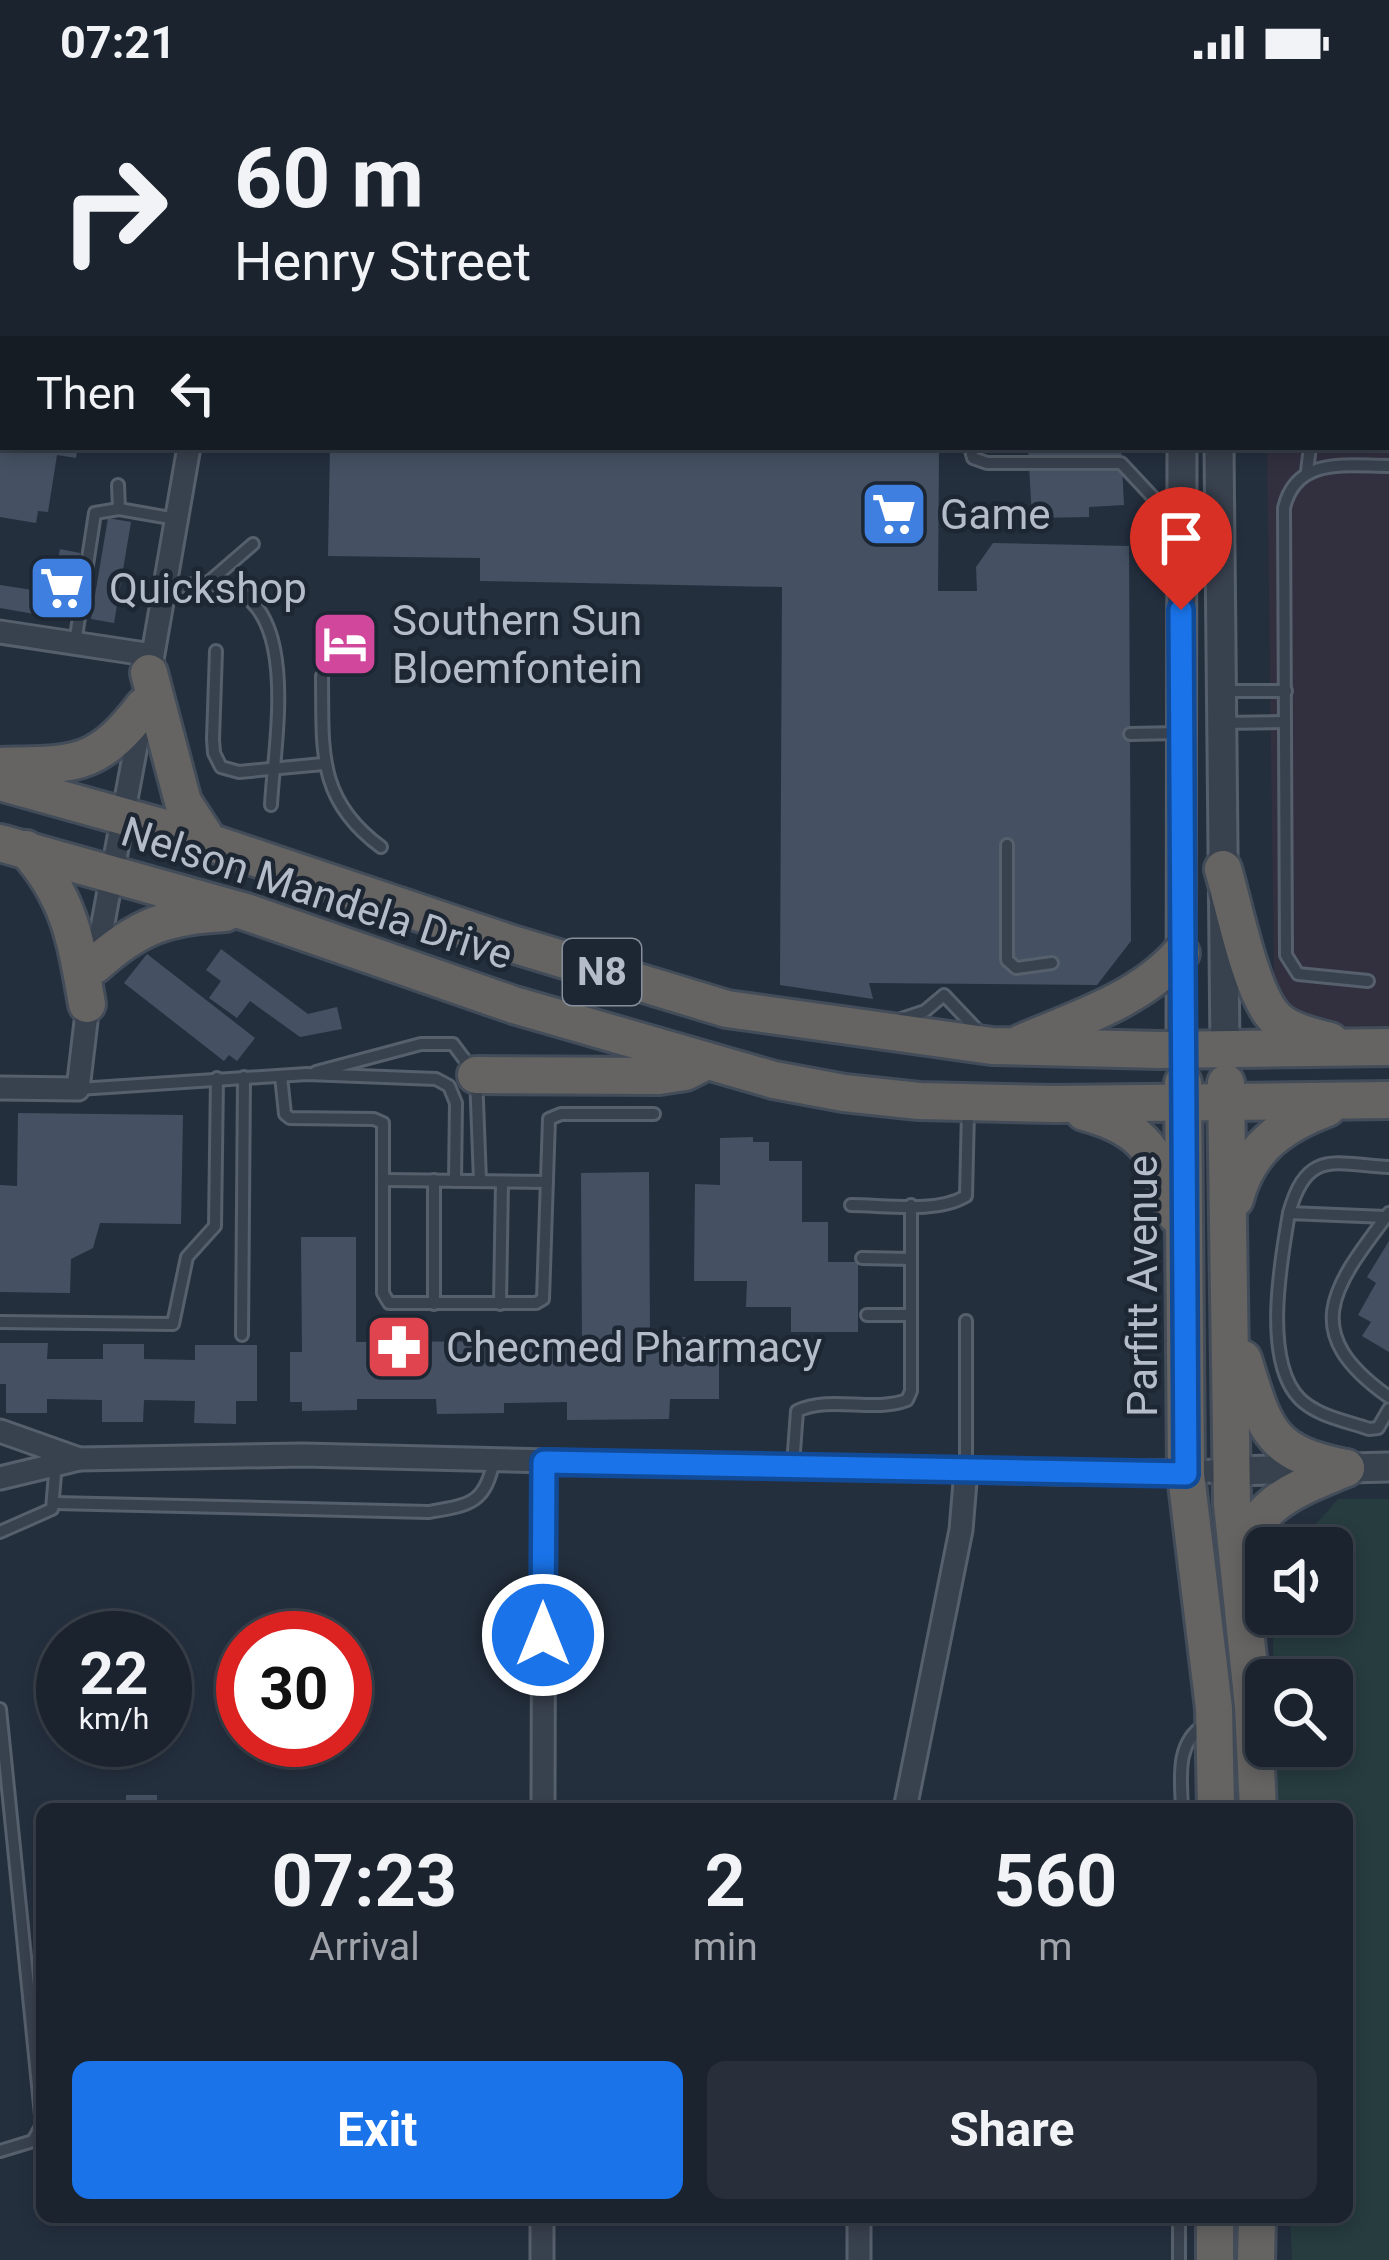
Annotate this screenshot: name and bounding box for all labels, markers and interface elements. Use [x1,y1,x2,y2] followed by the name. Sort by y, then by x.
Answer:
[60,16,176,69] text: 07:21
[234,129,424,228] text: 60 m
[36,132,192,288] icon: right
[234,230,531,293] text: Henry Street
[160,360,226,426] icon: left
[36,367,136,420] text: Then
[859,479,929,549] supermarket icon: Game
[1130,487,1232,610] pin
[940,490,1051,539] place label: Game
[1148,505,1214,571] icon: arrive
[27,553,97,623] supermarket icon: Quickshop
[109,564,307,613] place label: Quickshop
[392,596,643,693] place label: Southern Sun Bloemfontein
[310,609,380,679] hotel icon: Southern Sun Bloemfontein
[115,807,519,979] street label: Nelson Mandela Drive
[563,939,641,1005] road number: N8
[1118,1155,1167,1417] street label: Parfitt Avenue
[364,1312,434,1382] pharmacy icon: Checmed Pharmacy
[446,1323,822,1372] place label: Checmed Pharmacy
[1245,1527,1353,1767] map controls
[1245,1527,1353,1635] button: sound
[480,1572,606,1698] position arrow
[216,1611,372,1767] speed limit sign: 30
[80,1638,148,1709] text: 22
[1245,1659,1353,1767] button: search
[79,1701,149,1736] text: km/h
[272,1839,457,1924] text: 07:23
[705,1839,746,1924] text: 2
[993,1839,1117,1924] text: 560
[309,1924,420,1970] text: Arrival
[693,1924,758,1970] text: min
[1038,1924,1073,1970] text: m
[72,2061,683,2199] button: Exit
[707,2061,1317,2199] button: Share

